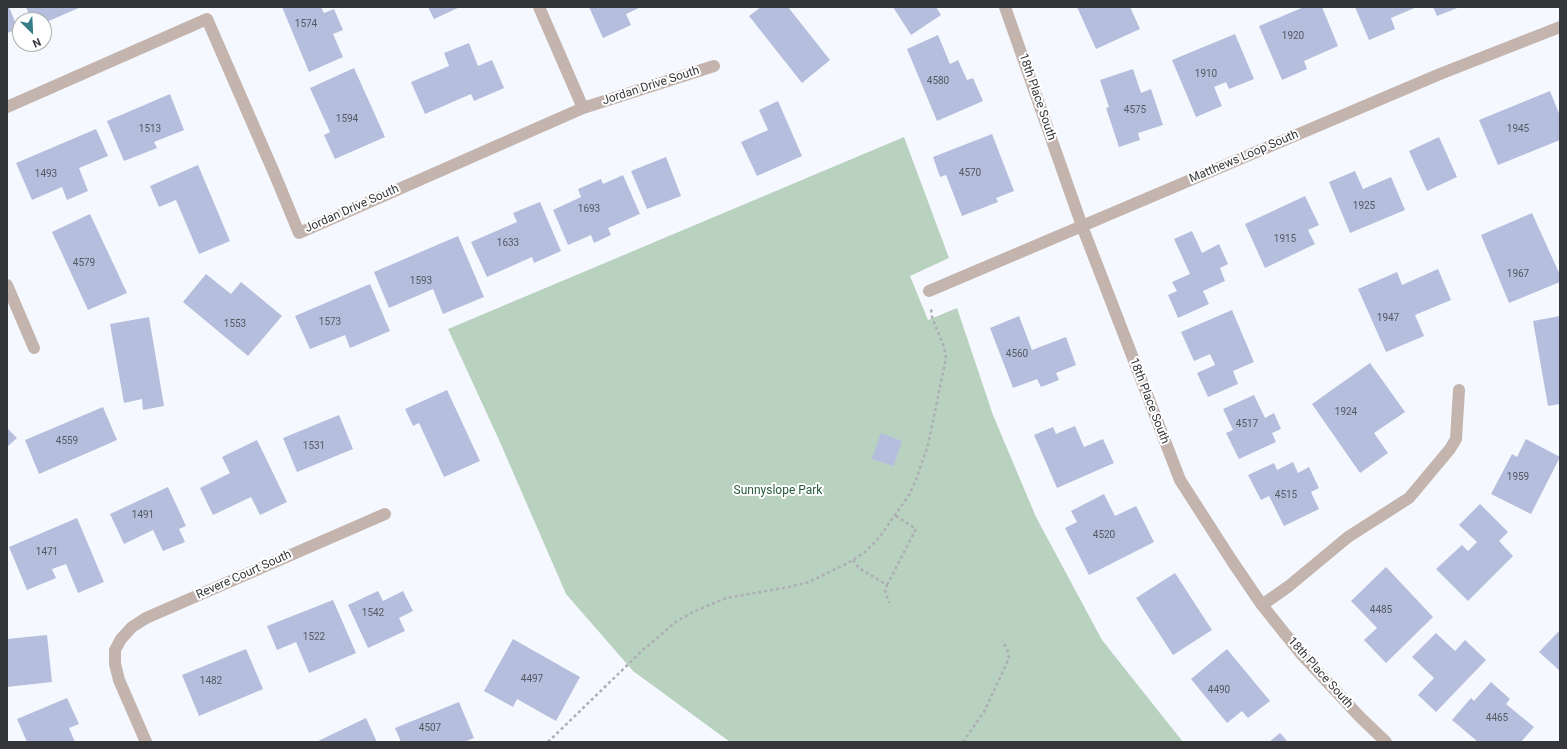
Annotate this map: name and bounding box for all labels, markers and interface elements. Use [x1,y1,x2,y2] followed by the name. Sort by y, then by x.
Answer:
[12,12,52,52] north arrow
[295,18,317,30] house number: 1574
[1282,30,1304,42] house number: 1920
[30,35,43,50] text: N
[1015,52,1059,142] street label: 18th Place South
[601,63,701,109] street label: Jordan Drive South
[1195,68,1217,80] house number: 1910
[927,75,949,87] house number: 4580
[1124,104,1146,116] house number: 4575
[336,113,358,125] house number: 1594
[139,123,161,135] house number: 1513
[1507,123,1529,135] house number: 1945
[1187,128,1301,186] street label: Matthews Loop South
[959,167,981,179] house number: 4570
[35,168,57,180] house number: 1493
[303,182,401,236] street label: Jordan Drive South
[1353,200,1375,212] house number: 1925
[578,203,600,215] house number: 1693
[1274,233,1296,245] house number: 1915
[497,237,519,249] house number: 1633
[73,257,95,269] house number: 4579
[1507,268,1529,280] house number: 1967
[410,275,432,287] house number: 1593
[1377,312,1399,324] house number: 1947
[319,316,341,328] house number: 1573
[224,318,246,330] house number: 1553
[1006,348,1028,360] house number: 4560
[1126,356,1172,446] street label: 18th Place South
[1335,406,1357,418] house number: 1924
[1236,418,1258,430] house number: 4517
[56,435,78,447] house number: 4559
[303,440,325,452] house number: 1531
[1507,471,1529,483] house number: 1959
[734,484,822,498] park label: Sunnyslope Park
[1275,489,1297,501] house number: 4515
[132,509,154,521] house number: 1491
[1093,529,1115,541] house number: 4520
[36,546,58,558] house number: 1471
[194,548,294,602] street label: Revere Court South
[1370,604,1392,616] house number: 4485
[362,607,384,619] house number: 1542
[303,631,325,643] house number: 1522
[1284,634,1356,712] street label: 18th Place South
[521,673,543,685] house number: 4497
[200,675,222,687] house number: 1482
[1208,684,1230,696] house number: 4490
[1486,712,1508,724] house number: 4465
[419,722,441,734] house number: 4507

